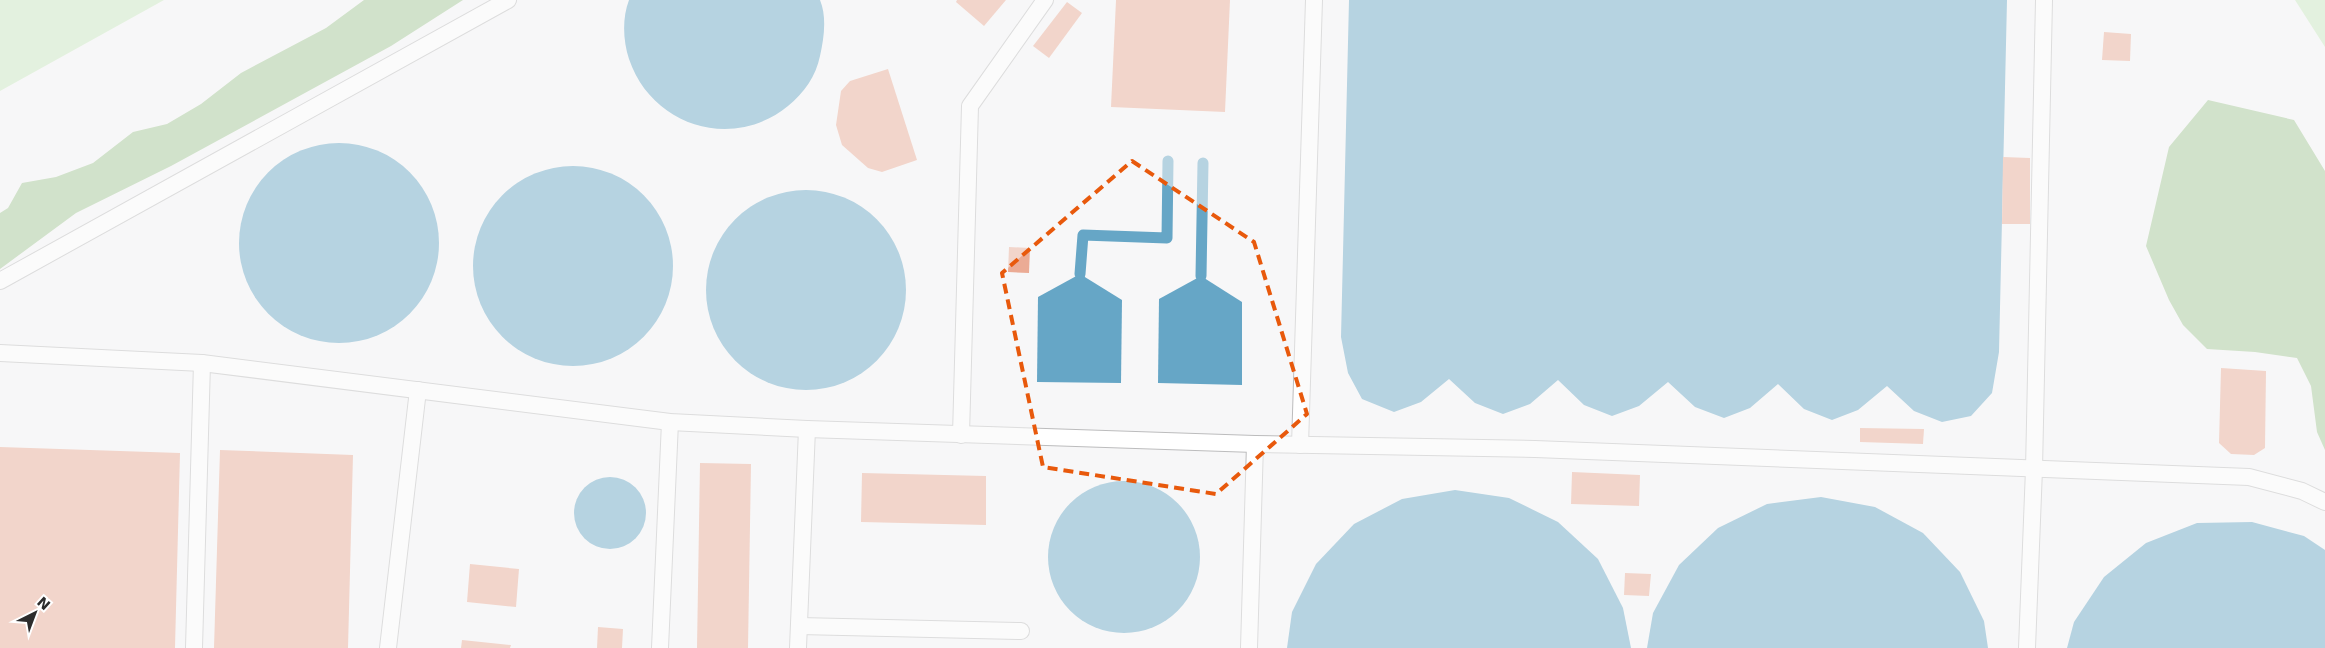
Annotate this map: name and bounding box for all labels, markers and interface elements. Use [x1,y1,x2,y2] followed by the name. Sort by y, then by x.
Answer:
[10,588,60,638] north arrow
[34,593,53,613] text: N

